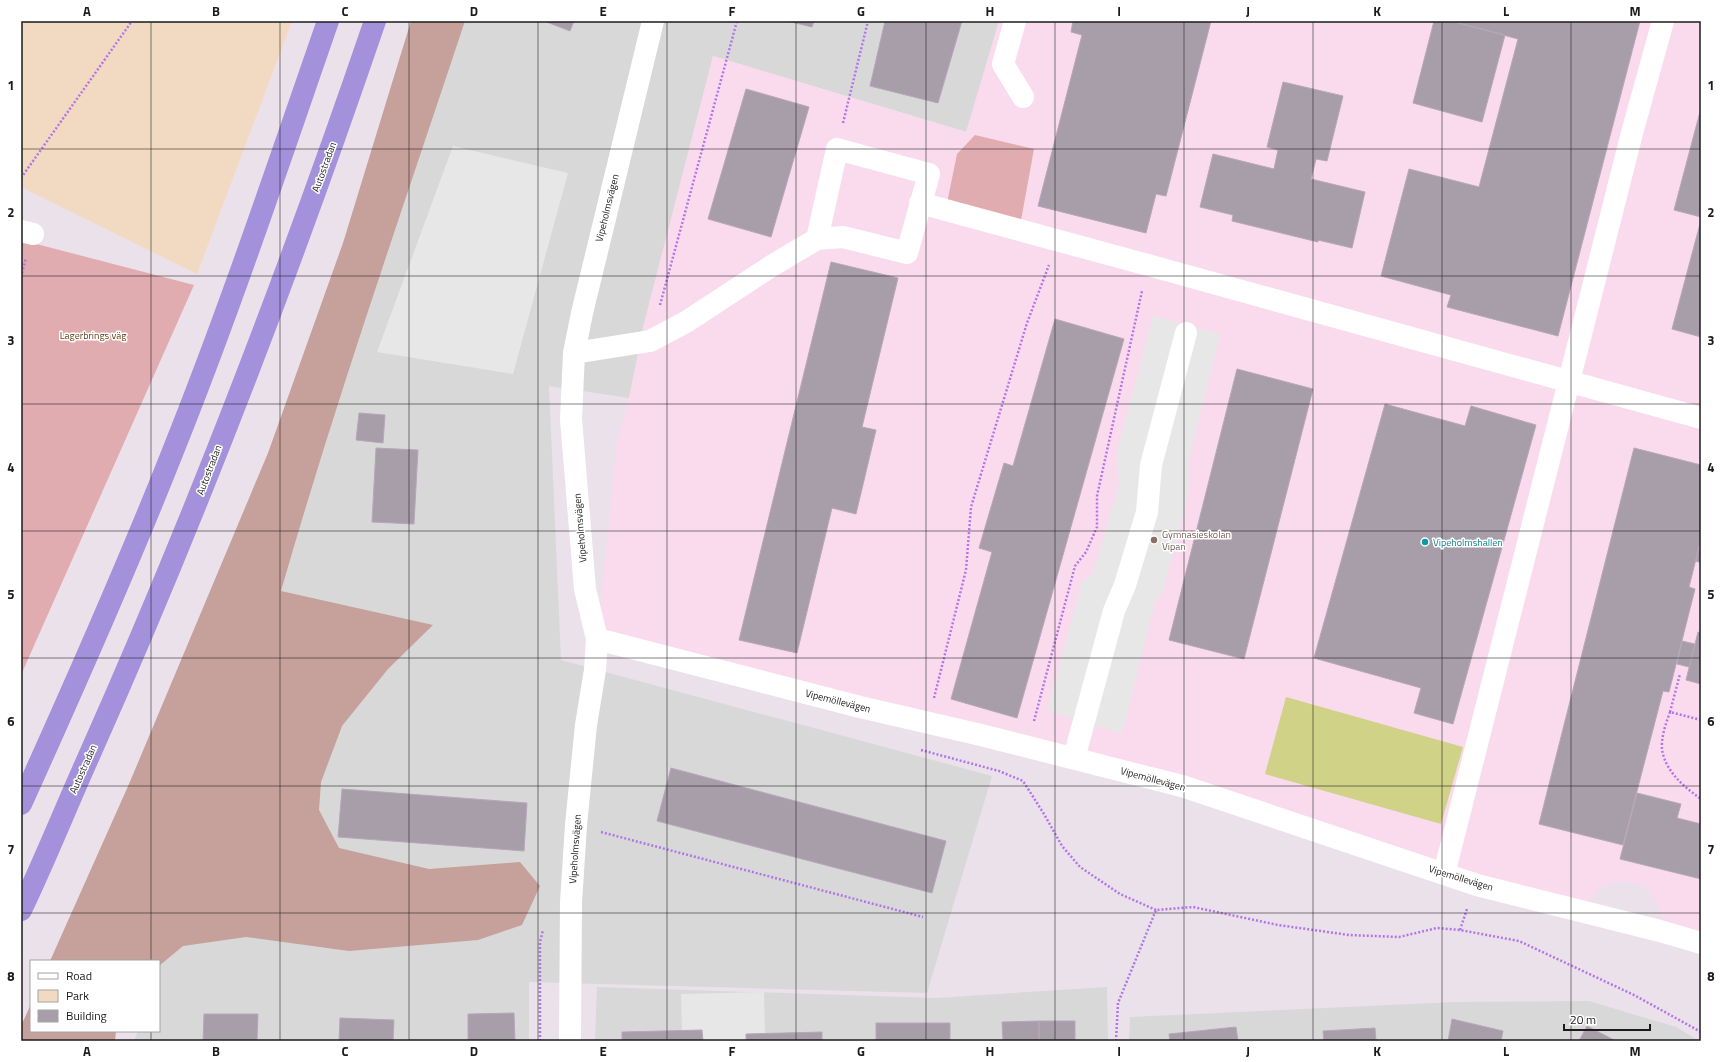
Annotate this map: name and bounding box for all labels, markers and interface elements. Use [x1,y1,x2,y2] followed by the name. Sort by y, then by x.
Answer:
[83,1,91,21] text: A
[212,1,220,21] text: B
[341,1,349,21] text: C
[470,1,478,21] text: D
[599,1,607,21] text: E
[729,1,736,21] text: F
[857,1,865,21] text: G
[986,1,994,21] text: H
[1117,1,1121,21] text: I
[1246,1,1250,21] text: J
[1373,1,1381,21] text: K
[1503,1,1509,21] text: L
[1629,1,1641,21] text: M
[7,75,15,95] text: 1
[1707,75,1715,95] text: 1
[308,140,340,194] street label: Autostradan
[591,172,623,244] street label: Vipeholmsvägen
[7,202,15,222] text: 2
[1707,202,1715,222] text: 2
[60,328,126,343] park label: Lagerbrings väg
[7,330,15,350] text: 3
[1707,330,1715,350] text: 3
[193,443,225,497] street label: Autostradan
[7,457,15,477] text: 4
[1707,457,1715,477] text: 4
[569,493,591,563] street label: Vipeholmsvägen
[1162,527,1231,554] place label: Gymnasieskolan Vipan
[1149,535,1159,545] marker: Gymnasieskolan Vipan
[1433,535,1503,550] place label: Vipeholmshallen
[1420,537,1430,547] marker: Vipeholmshallen
[7,584,15,604] text: 5
[1707,584,1715,604] text: 5
[804,686,872,716] street label: Vipemöllevägen
[7,711,15,731] text: 6
[1707,711,1715,731] text: 6
[65,742,101,796] street label: Autostradan
[1119,763,1187,795] street label: Vipemöllevägen
[565,814,585,884] street label: Vipeholmsvägen
[7,839,15,859] text: 7
[1707,839,1715,859] text: 7
[1427,861,1495,895] street label: Vipemöllevägen
[30,960,160,1032] legend
[7,966,15,986] text: 8
[66,966,92,985] text: Road
[1707,966,1715,986] text: 8
[66,986,89,1005] text: Park
[66,1006,107,1025] text: Building
[1564,1006,1650,1032] scale bar
[1570,1010,1596,1029] text: 20 m
[83,1041,91,1061] text: A
[212,1041,220,1061] text: B
[341,1041,349,1061] text: C
[470,1041,478,1061] text: D
[599,1041,607,1061] text: E
[729,1041,736,1061] text: F
[857,1041,865,1061] text: G
[986,1041,994,1061] text: H
[1117,1041,1121,1061] text: I
[1246,1041,1250,1061] text: J
[1373,1041,1381,1061] text: K
[1503,1041,1509,1061] text: L
[1629,1041,1641,1061] text: M

